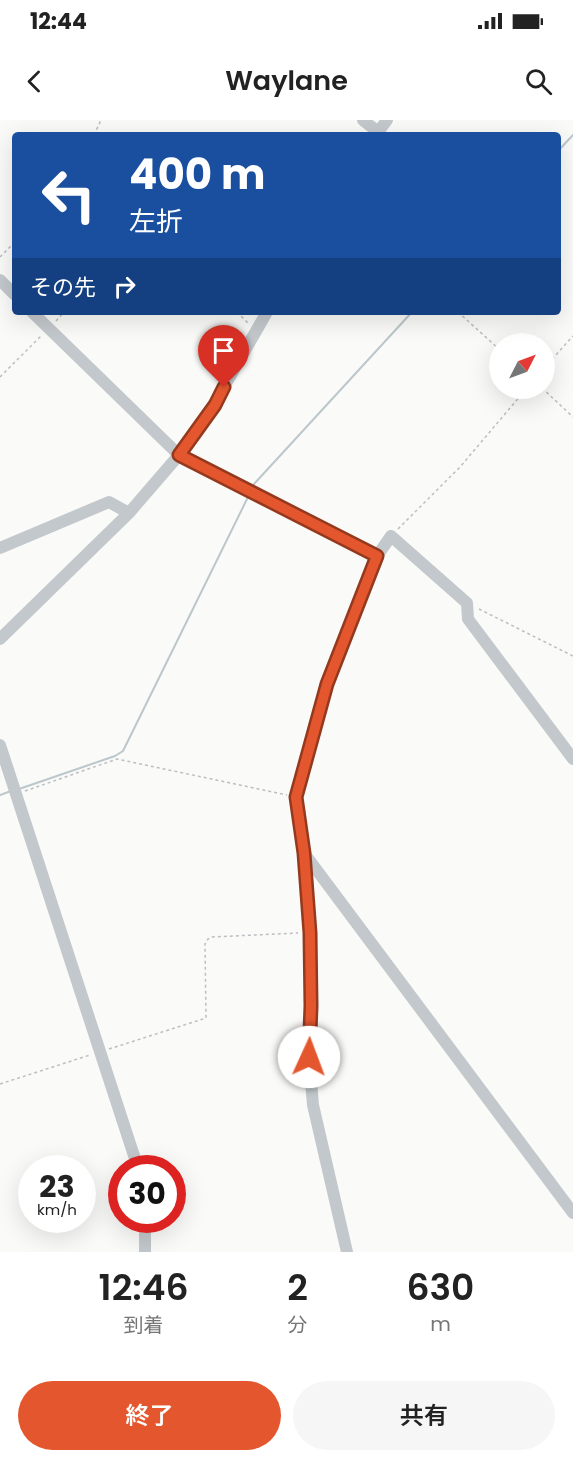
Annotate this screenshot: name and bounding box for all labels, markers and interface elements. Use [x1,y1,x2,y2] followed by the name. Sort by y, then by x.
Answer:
[30,6,87,37] text: 12:44
[225,62,348,99] text: Waylane
[18,65,51,98] icon: back
[522,65,555,98] icon: search
[129,145,266,204] text: 400 m
[30,156,108,234] icon: left
[129,203,183,240] text: 左折
[108,270,141,303] icon: right
[30,272,96,303] text: その先
[198,325,249,387] pin
[489,333,555,399] north arrow
[489,333,555,399] map controls
[207,334,240,367] icon: arrive
[277,1025,341,1089] position arrow
[108,1155,186,1233] speed limit sign: 30
[39,1165,75,1208] text: 23
[37,1199,77,1220] text: km/h
[99,1262,189,1313] text: 12:46
[287,1262,308,1313] text: 2
[407,1262,474,1313] text: 630
[430,1310,451,1338] text: m
[124,1311,164,1339] text: 到着
[288,1311,308,1339] text: 分
[18,1381,281,1450] button: 終了
[293,1381,555,1450] button: 共有

